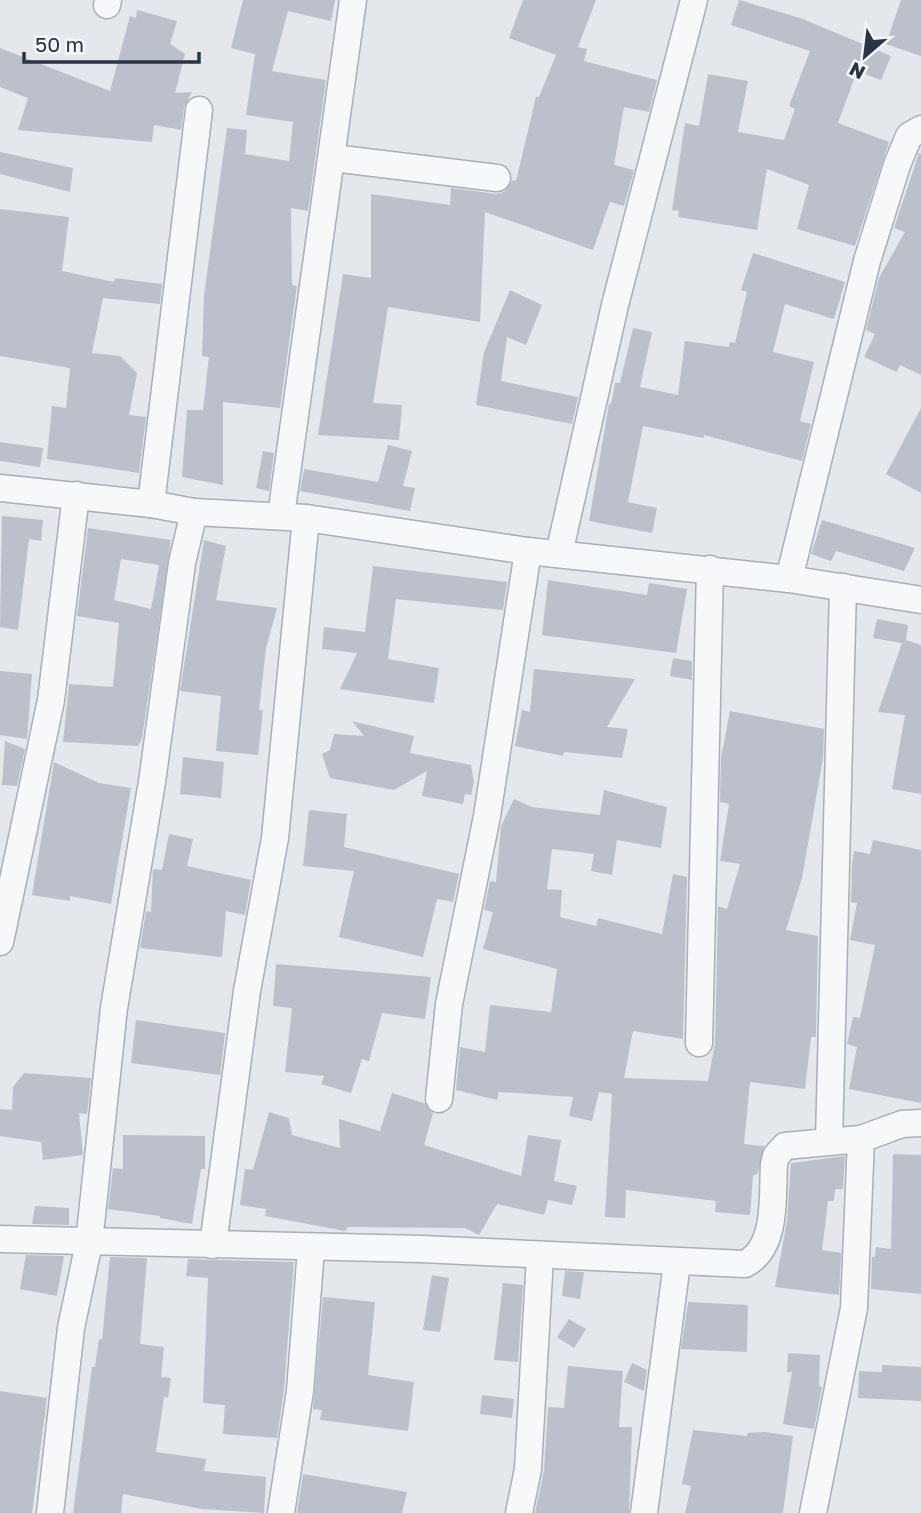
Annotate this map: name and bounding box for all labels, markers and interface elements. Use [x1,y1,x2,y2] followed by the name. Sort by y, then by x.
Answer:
[24,21,200,65] scale bar
[830,21,900,91] north arrow
[35,31,84,57] text: 50 m
[845,58,869,85] text: N

